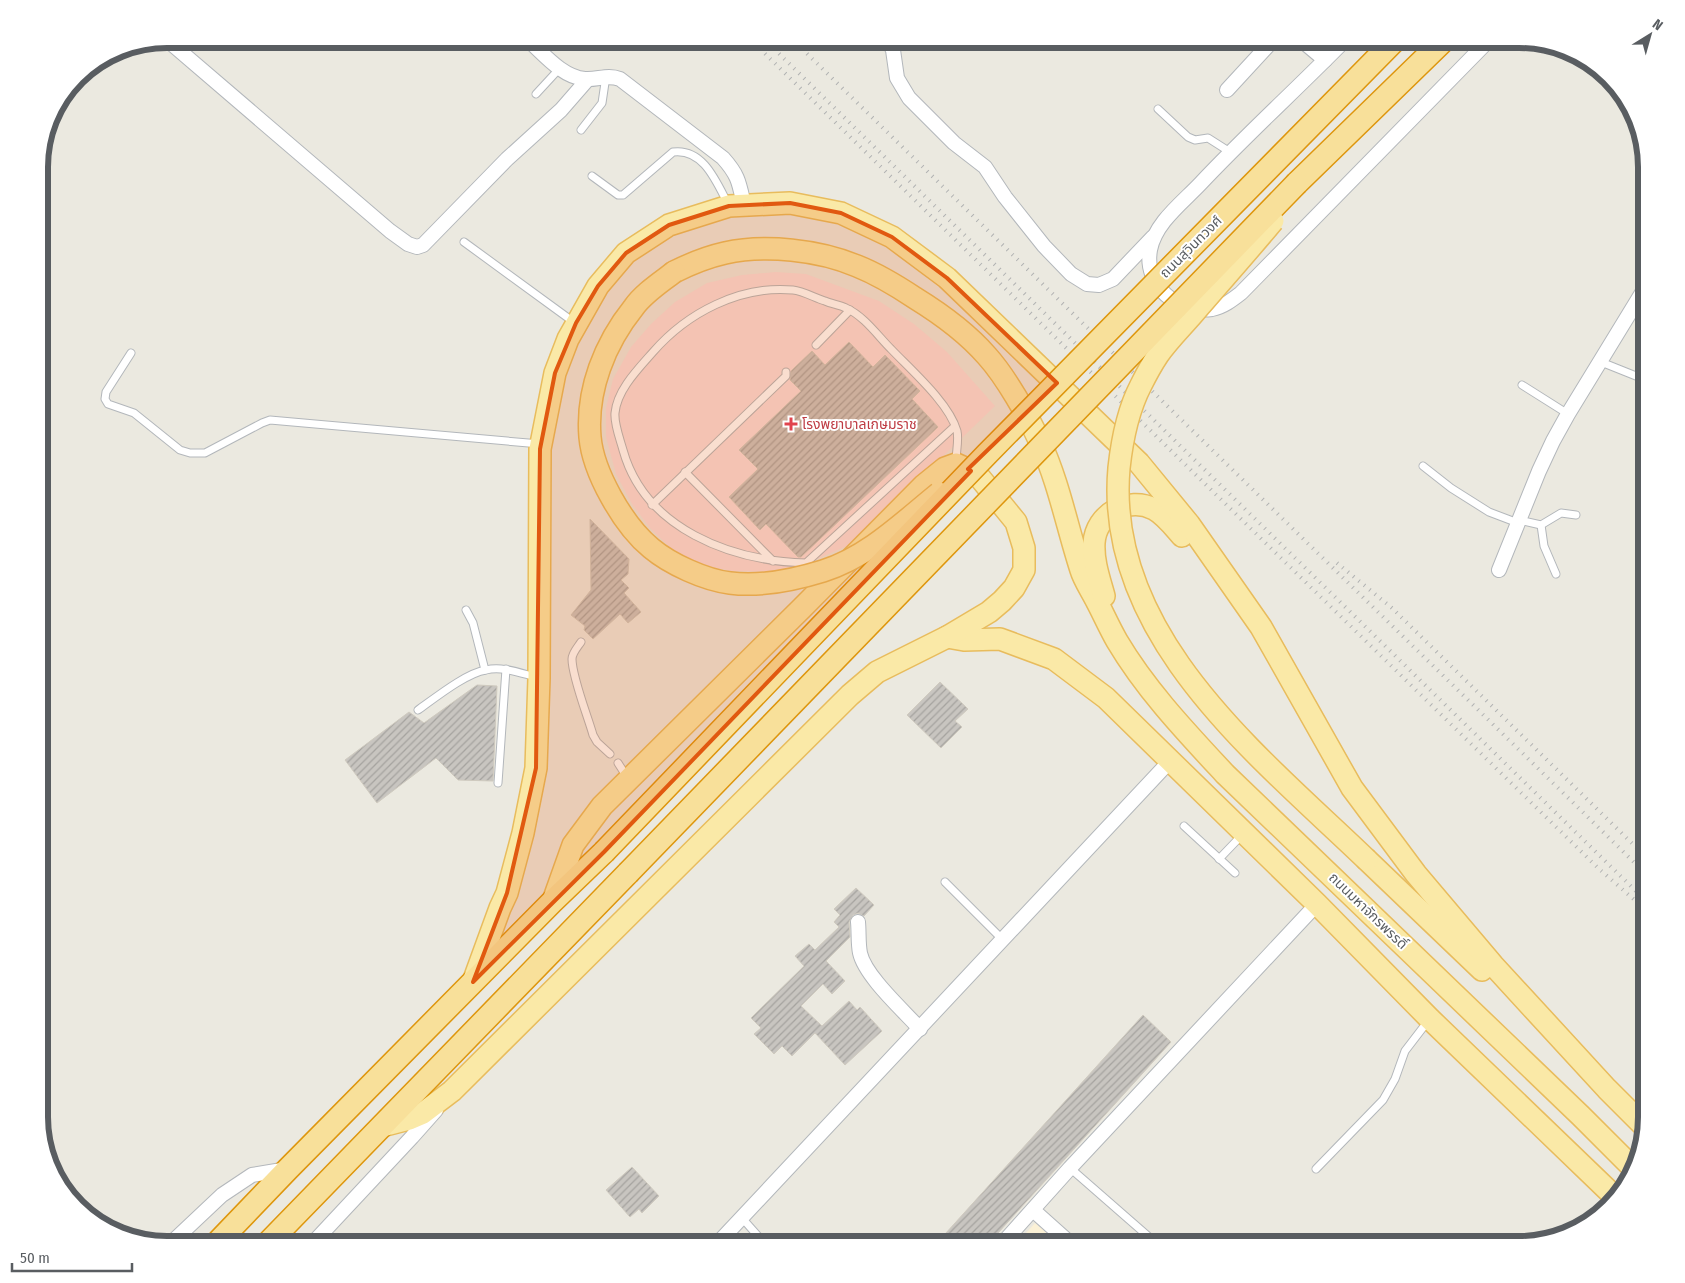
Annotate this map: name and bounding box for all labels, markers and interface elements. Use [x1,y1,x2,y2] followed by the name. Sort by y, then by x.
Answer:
[1625,10,1675,60] north arrow
[1649,16,1666,34] text: N
[1156,212,1226,282] street label: ถนนสุวินทวงศ์
[802,416,917,433] place label: โรงพยาบาลเกษมราช
[784,417,798,431] marker: โรงพยาบาลเกษมราช
[1325,869,1411,953] street label: ถนนมหาจักรพรรดิ์
[12,1240,132,1272] scale bar
[20,1249,50,1267] text: 50 m

